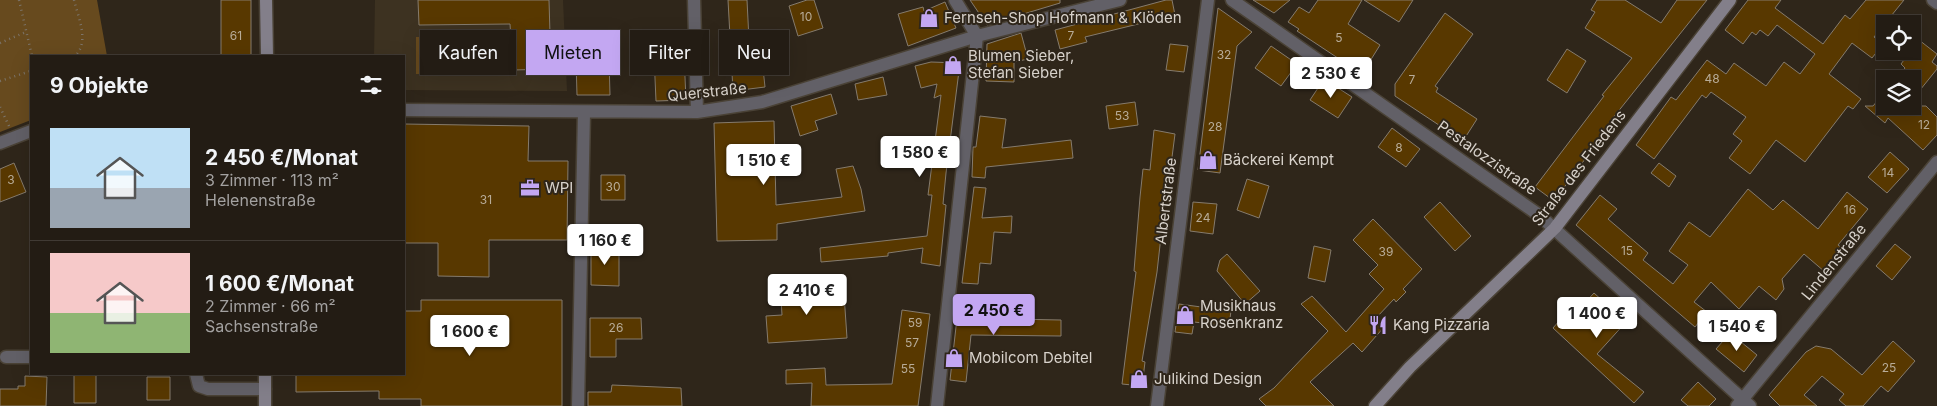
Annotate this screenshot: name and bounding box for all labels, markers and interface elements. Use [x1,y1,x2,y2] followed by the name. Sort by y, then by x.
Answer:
[918,7,940,29] shop icon: Fernseh-Shop Hofmann & Klöden
[944,8,1182,27] place label: Fernseh-Shop Hofmann & Klöden
[800,9,812,24] house number: 10
[1876,15,1921,115] map controls
[1876,15,1921,60] button: locate
[230,28,242,43] house number: 61
[1068,28,1075,43] house number: 7
[420,30,516,75] chip: Kaufen
[526,30,620,75] chip: Mieten
[630,30,709,75] chip: Filter
[719,30,789,75] chip: Neu
[1335,30,1343,45] house number: 5
[968,46,1074,82] place label: Blumen Sieber, Stefan Sieber
[1217,47,1231,62] house number: 32
[942,54,964,76] shop icon: Blumen Sieber, Stefan Sieber
[1285,56,1377,99] pin: 2 530 €
[1301,63,1361,83] text: 2 530 €
[1876,70,1921,115] button: layers
[357,71,385,99] icon: filters
[1704,71,1720,86] house number: 48
[1409,72,1416,87] house number: 7
[50,73,148,98] text: 9 Objekte
[666,78,748,105] street label: Querstraße
[1527,106,1630,230] street label: Straße des Friedens
[1115,108,1129,123] house number: 53
[1434,116,1541,199] street label: Pestalozzistraße
[1918,117,1930,132] house number: 12
[1208,119,1222,134] house number: 28
[874,136,966,178] pin: 1 580 €
[1395,140,1403,155] house number: 8
[892,142,948,162] text: 1 580 €
[718,144,810,186] pin: 1 510 €
[205,145,358,170] text: 2 450 €/Monat
[90,148,150,208] icon: home
[1197,149,1219,171] shop icon: Bäckerei Kempt
[737,150,791,170] text: 1 510 €
[1223,150,1334,169] place label: Bäckerei Kempt
[1151,156,1180,245] street label: Albertstraße
[1882,165,1895,180] house number: 14
[205,170,339,190] text: 3 Zimmer · 113 m²
[7,172,15,187] house number: 3
[519,177,541,199] office icon: WPI
[545,178,573,197] place label: WPI
[606,179,620,194] house number: 30
[205,190,316,210] text: Helenenstraße
[480,192,492,207] house number: 31
[1844,202,1856,217] house number: 16
[1196,210,1211,225] house number: 24
[1797,220,1870,304] street label: Lindenstraße
[559,224,651,266] pin: 1 160 €
[578,230,632,250] text: 1 160 €
[1621,243,1633,258] house number: 15
[1379,244,1393,259] house number: 39
[205,271,354,296] text: 1 600 €/Monat
[90,273,150,333] icon: home
[761,274,853,316] pin: 2 410 €
[779,280,835,300] text: 2 410 €
[948,294,1040,336] pin: 2 450 €
[205,296,336,316] text: 2 Zimmer · 66 m²
[1200,296,1283,332] place label: Musikhaus Rosenkranz
[1551,296,1643,339] pin: 1 400 €
[964,300,1024,320] text: 2 450 €
[1568,303,1626,323] text: 1 400 €
[1174,304,1196,326] shop icon: Musikhaus Rosenkranz
[1691,310,1783,352] pin: 1 540 €
[424,314,516,357] pin: 1 600 €
[1367,314,1389,336] restaurant icon: Kang Pizzaria
[908,315,922,330] house number: 59
[1393,315,1490,334] place label: Kang Pizzaria
[205,316,318,336] text: Sachsenstraße
[1708,316,1766,336] text: 1 540 €
[609,320,623,335] house number: 26
[441,321,499,341] text: 1 600 €
[905,335,919,350] house number: 57
[943,347,965,369] shop icon: Mobilcom Debitel
[969,348,1092,367] place label: Mobilcom Debitel
[1882,360,1896,375] house number: 25
[901,361,915,376] house number: 55
[1128,368,1150,390] shop icon: Julikind Design
[1154,369,1262,388] place label: Julikind Design

